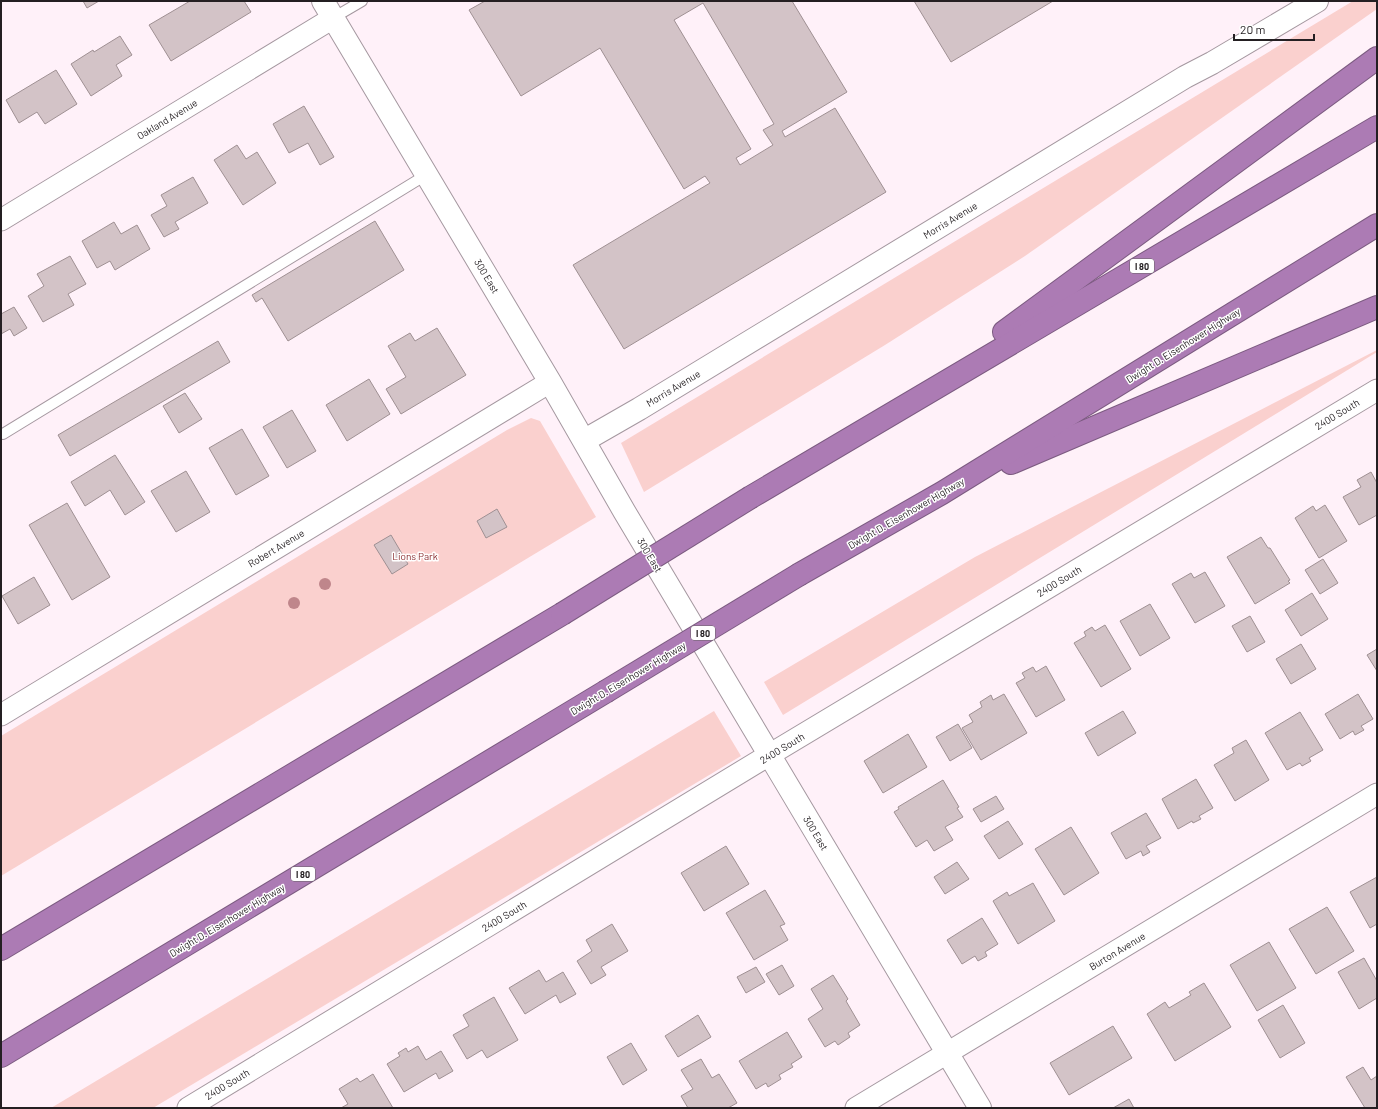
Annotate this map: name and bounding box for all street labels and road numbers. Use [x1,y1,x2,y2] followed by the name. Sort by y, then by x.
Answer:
[135,96,199,142] street label: Oakland Avenue
[921,199,979,241] street label: Morris Avenue
[472,257,502,296] street label: 300 East
[1130,259,1154,273] road number: I 80
[1124,305,1243,385] street label: Dwight D. Eisenhower Highway
[644,367,702,409] street label: Morris Avenue
[1313,396,1361,432] street label: 2400 South
[846,475,967,551] street label: Dwight D. Eisenhower Highway
[246,527,306,569] street label: Robert Avenue
[635,536,665,575] street label: 300 East
[1035,563,1083,599] street label: 2400 South
[691,626,715,640] road number: I 80
[568,639,688,717] street label: Dwight D. Eisenhower Highway
[758,730,806,766] street label: 2400 South
[801,814,831,853] street label: 300 East
[291,867,315,881] road number: I 80
[167,881,287,959] street label: Dwight D. Eisenhower Highway
[480,898,528,934] street label: 2400 South
[1087,930,1147,972] street label: Burton Avenue
[203,1066,251,1102] street label: 2400 South

